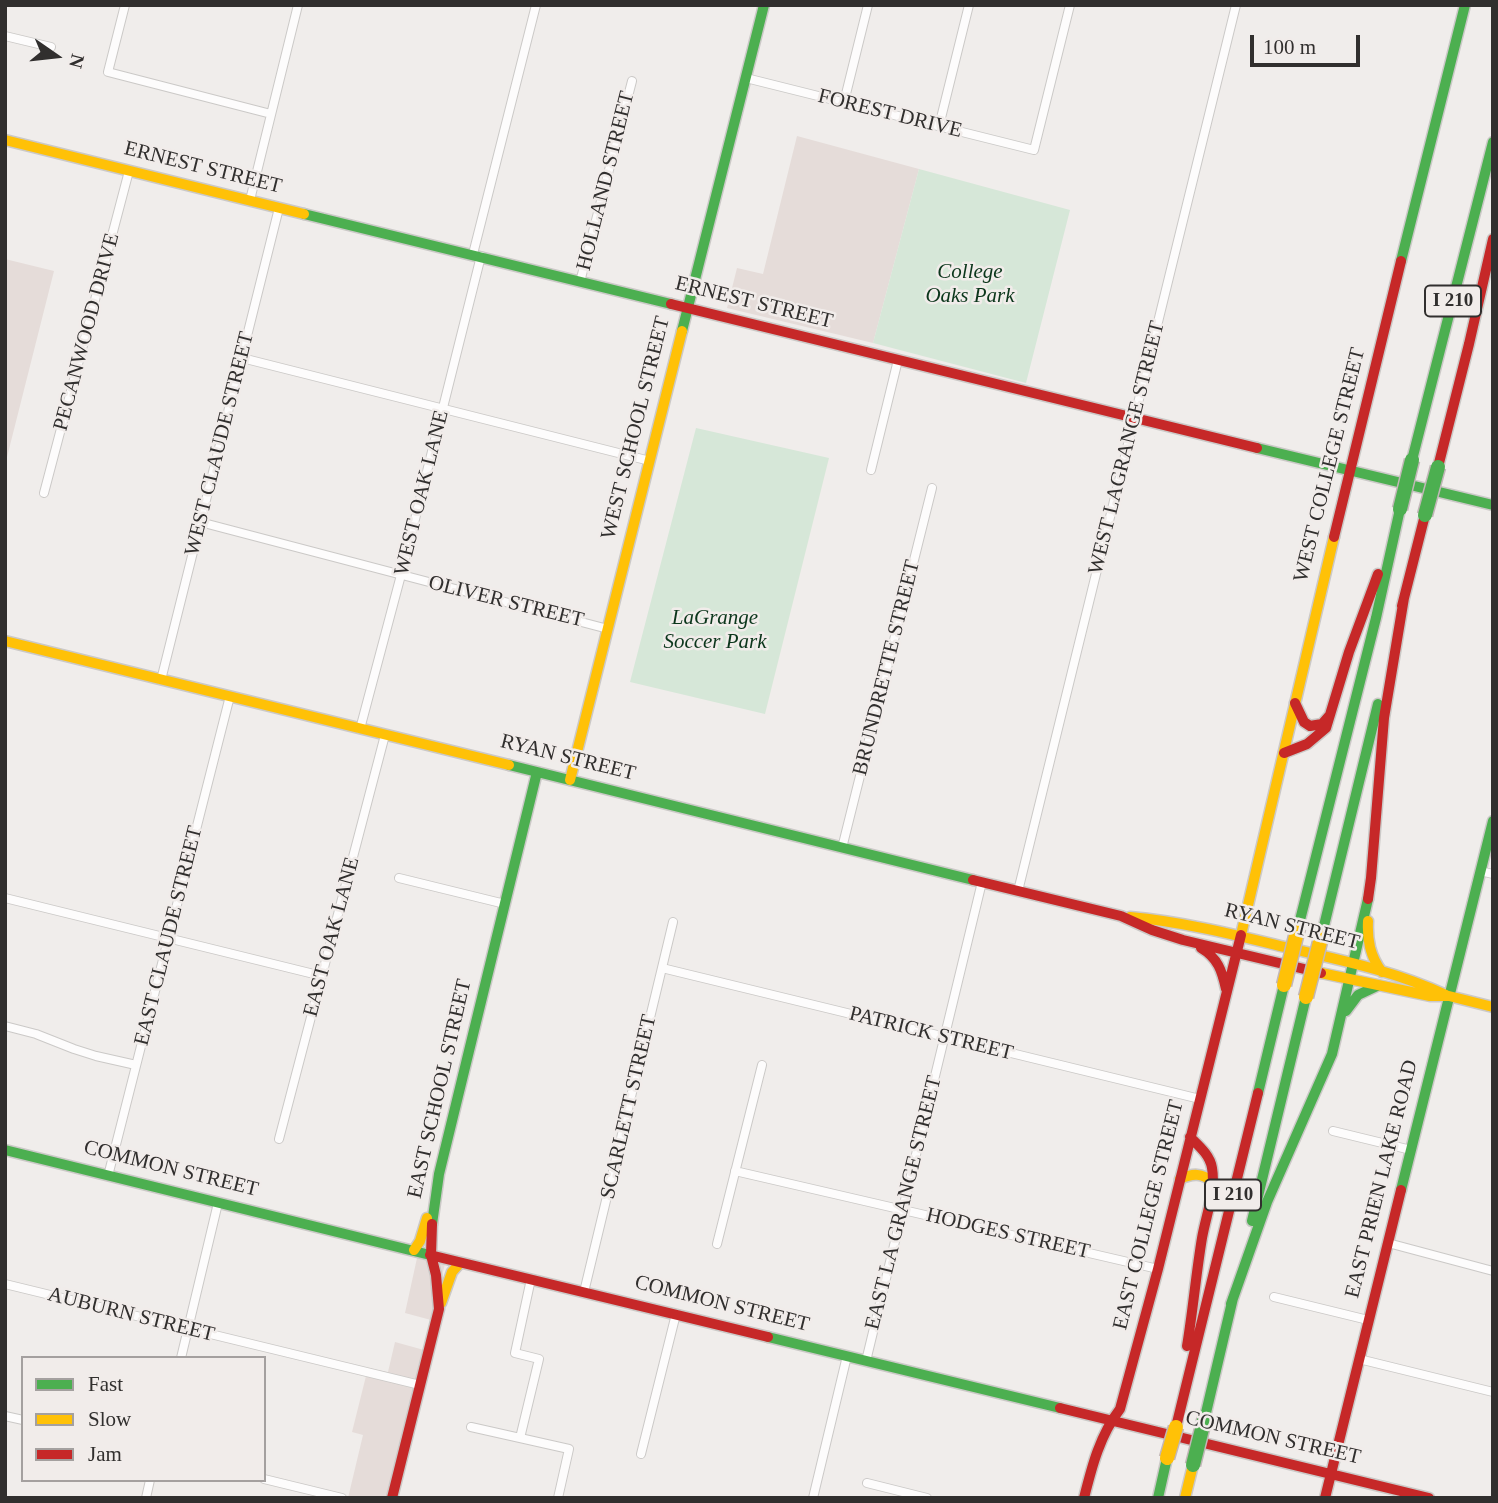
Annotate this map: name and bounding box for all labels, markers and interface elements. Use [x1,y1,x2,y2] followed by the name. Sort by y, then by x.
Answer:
[21,21,91,91] north arrow
[1253,21,1363,65] scale bar
[1263,35,1316,59] text: 100 m
[65,52,89,70] text: N
[815,84,965,144] street label: FOREST DRIVE
[572,89,640,273] street label: HOLLAND STREET
[122,136,284,200] street label: ERNEST STREET
[48,230,126,434] street label: PECANWOOD DRIVE
[925,259,1015,309] park label: College Oaks Park
[673,271,835,335] street label: ERNEST STREET
[1425,286,1481,316] road number: I 210
[596,314,676,542] street label: WEST SCHOOL STREET
[1083,319,1171,577] street label: WEST LAGRANGE STREET
[180,329,260,559] street label: WEST CLAUDE STREET
[1289,345,1371,585] street label: WEST COLLEGE STREET
[389,408,455,578] street label: WEST OAK LANE
[848,558,926,778] street label: BRUNDRETTE STREET
[426,571,586,633] street label: OLIVER STREET
[663,605,767,655] park label: LaGrange Soccer Park
[498,729,638,787] street label: RYAN STREET
[130,824,208,1048] street label: EAST CLAUDE STREET
[299,854,365,1020] street label: EAST OAK LANE
[1222,898,1362,956] street label: RYAN STREET
[403,977,477,1201] street label: EAST SCHOOL STREET
[847,1001,1015,1067] street label: PATRICK STREET
[596,1012,662,1202] street label: SCARLETT STREET
[1340,1057,1424,1301] street label: EAST PRIEN LAKE ROAD
[860,1073,948,1333] street label: EAST LA GRANGE STREET
[1108,1098,1190,1332] street label: EAST COLLEGE STREET
[81,1135,261,1203] street label: COMMON STREET
[1205,1180,1261,1210] road number: I 210
[924,1203,1092,1265] street label: HODGES STREET
[632,1270,812,1338] street label: COMMON STREET
[45,1282,217,1348] street label: AUBURN STREET
[21,1356,266,1482] legend
[88,1372,123,1396] text: Fast
[1183,1406,1363,1470] street label: COMMON STREET
[88,1407,131,1431] text: Slow
[88,1442,122,1466] text: Jam

